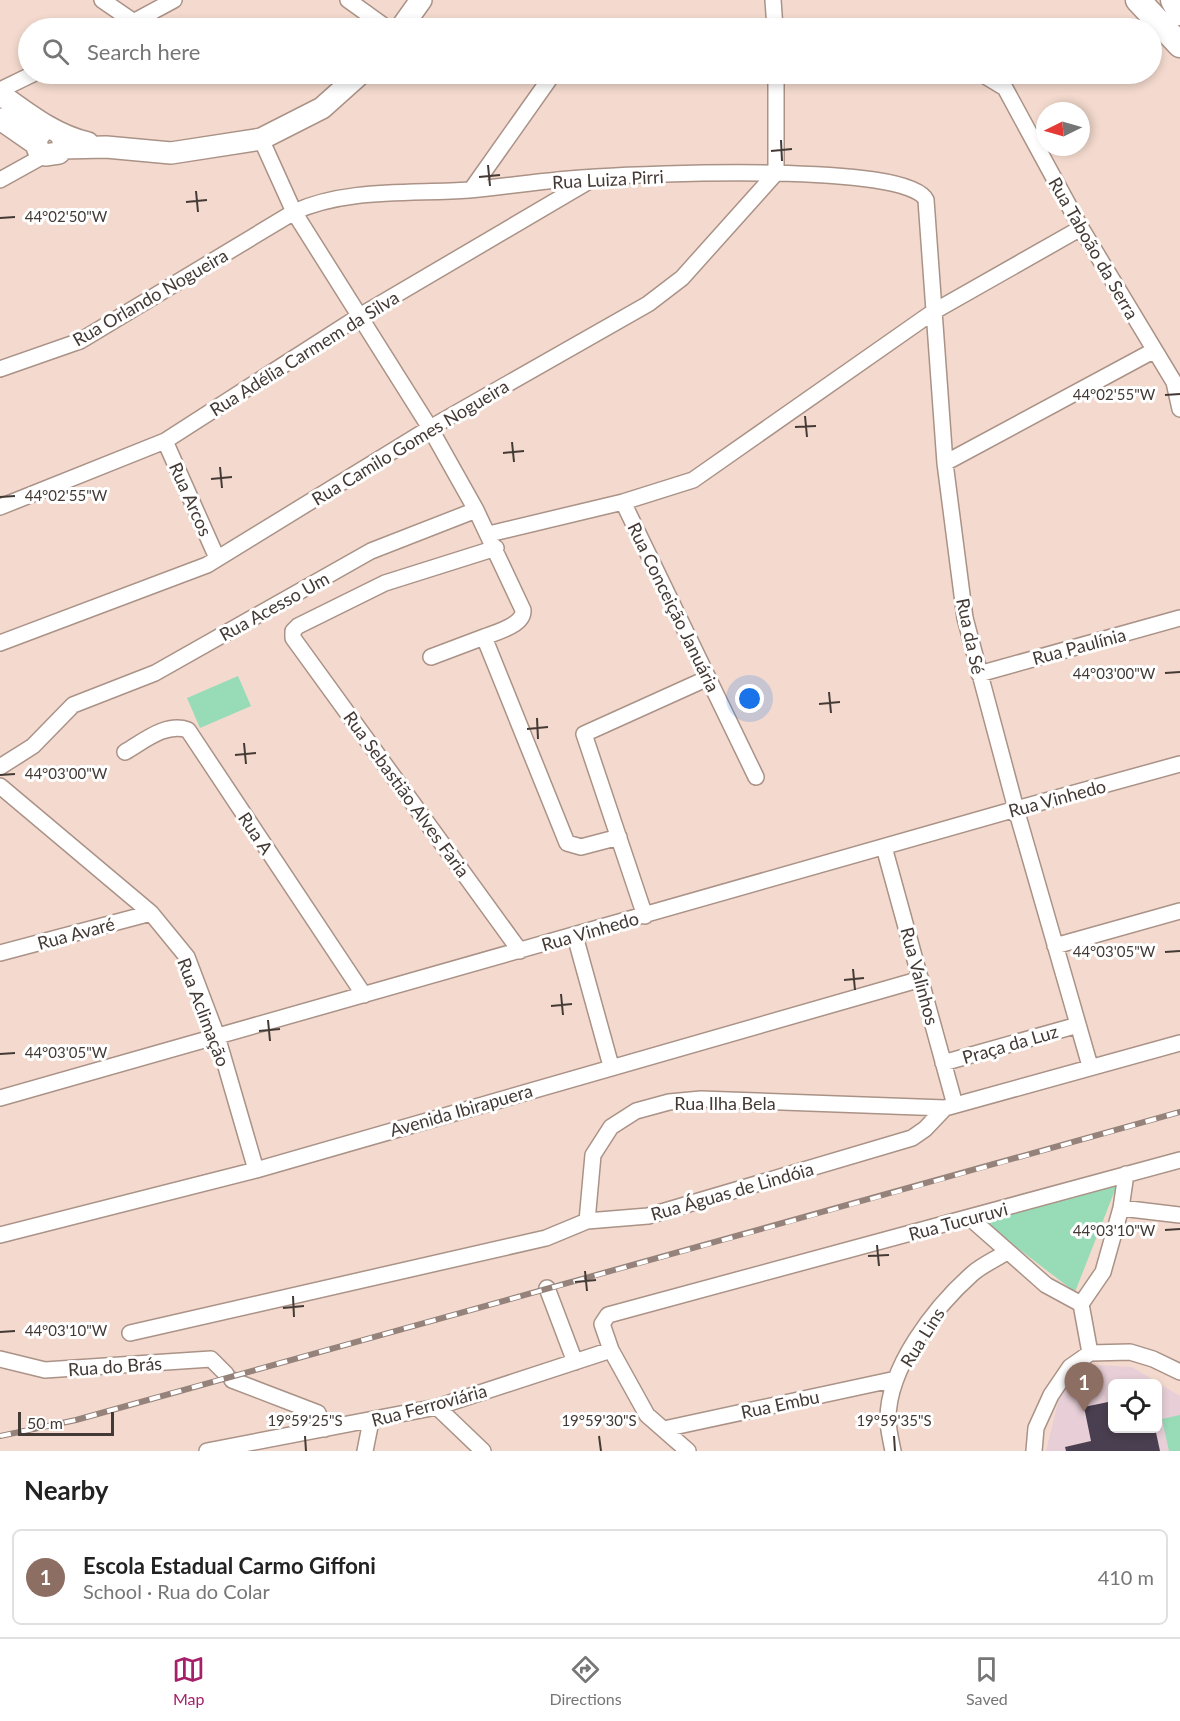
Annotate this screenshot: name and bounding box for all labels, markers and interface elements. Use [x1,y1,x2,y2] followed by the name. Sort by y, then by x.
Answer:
[18,18,1162,84] search box
[39,35,72,68] icon: search
[87,38,200,65] text: Search here
[1036,102,1090,156] north arrow
[552,165,664,193] street label: Rua Luiza Pirri
[1044,173,1144,323] street label: Rua Taboão da Serra
[25,207,108,225] text: 44°02'50"W
[68,244,232,350] street label: Rua Orlando Nogueira
[205,286,403,420] street label: Rua Adélia Carmem da Silva
[308,374,512,510] street label: Rua Camilo Gomes Nogueira
[1073,385,1156,403] text: 44°02'55"W
[165,459,217,540] street label: Rua Arcos
[25,486,108,504] text: 44°02'55"W
[623,519,725,695] street label: Rua Conceição Januária
[215,567,333,645] street label: Rua Acesso Um
[952,596,990,676] street label: Rua da Sé
[1030,623,1128,669] street label: Rua Paulínia
[1073,664,1156,682] text: 44°03'00"W
[735,684,764,713] your location
[339,707,475,881] street label: Rua Sebastião Alves Faria
[25,764,108,782] text: 44°03'00"W
[1006,774,1108,822] street label: Rua Vinhedo
[234,808,278,859] street label: Rua A
[539,907,641,955] street label: Rua Vinhedo
[35,912,117,954] street label: Rua Avaré
[896,925,944,1027] street label: Rua Valinhos
[1073,942,1156,960] text: 44°03'05"W
[173,955,235,1069] street label: Rua Aclimação
[960,1020,1060,1068] street label: Praça da Luz
[25,1043,108,1061] text: 44°03'05"W
[387,1079,535,1141] street label: Avenida Ibirapuera
[674,1092,776,1114] street label: Rua Ilha Bela
[648,1157,816,1225] street label: Rua Águas de Lindóia
[906,1197,1010,1245] street label: Rua Tucuruvi
[1073,1221,1156,1239] text: 44°03'10"W
[895,1303,949,1371] street label: Rua Lins
[25,1321,108,1339] text: 44°03'10"W
[67,1352,163,1380] street label: Rua do Brás
[1064,1362,1104,1412] pin: 1
[369,1379,489,1431] street label: Rua Ferroviária
[1108,1379,1162,1433] map controls
[1108,1379,1162,1433] button: locate
[739,1385,821,1423] street label: Rua Embu
[18,1409,114,1436] scale bar
[267,1411,343,1429] text: 19°59'25"S
[561,1411,637,1429] text: 19°59'30"S
[856,1411,932,1429] text: 19°59'35"S
[27,1413,63,1432] text: 50 m
[24,1474,109,1506] text: Nearby
[83,1552,376,1579] text: Escola Estadual Carmo Giffoni
[40,1565,51,1589] text: 1
[1098,1565,1154,1589] text: 410 m
[83,1579,270,1603] text: School · Rua do Colar
[172,1653,205,1708] tab: Map
[549,1653,622,1708] tab: Directions
[966,1653,1008,1708] tab: Saved

